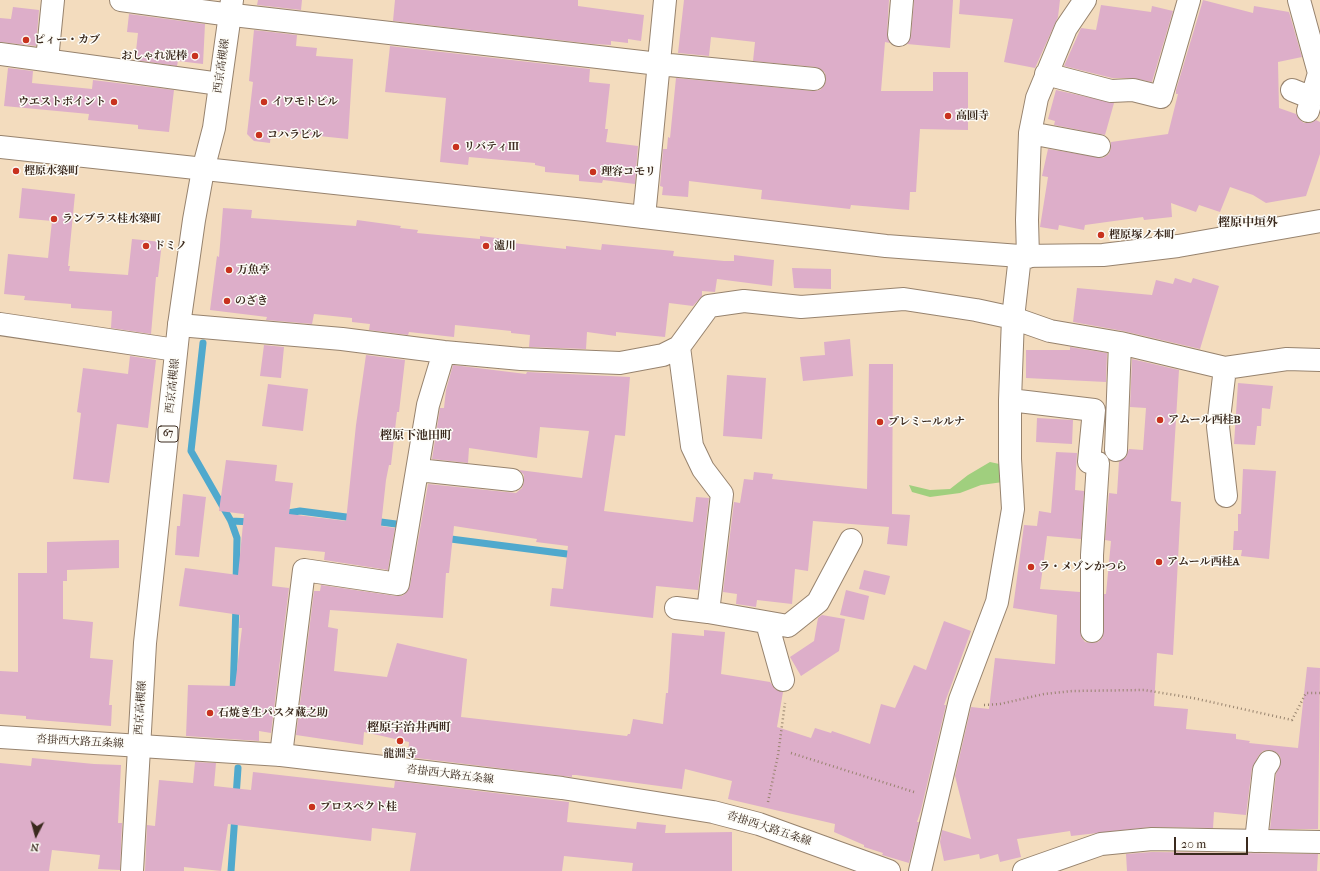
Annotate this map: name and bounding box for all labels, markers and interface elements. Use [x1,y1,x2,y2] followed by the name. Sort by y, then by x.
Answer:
[34,33,100,47] place label: ピィー・カブ
[21,35,31,45] marker: ピィー・カブ
[212,38,232,94] street label: 西京高槻線
[121,49,187,63] place label: おしゃれ泥棒
[190,51,200,61] marker: おしゃれ泥棒
[18,95,106,109] place label: ウエストポイント
[272,95,338,109] place label: イワモトビル
[109,97,119,107] marker: ウエストポイント
[259,97,269,107] marker: イワモトビル
[956,109,989,123] place label: 高圓寺
[943,111,953,121] marker: 高圓寺
[267,128,322,142] place label: コハラビル
[254,130,264,140] marker: コハラビル
[464,140,519,154] place label: リバティⅢ
[451,142,461,152] marker: リバティⅢ
[24,164,79,178] place label: 樫原水築町
[601,165,656,179] place label: 理容コモリ
[11,166,21,176] marker: 樫原水築町
[588,167,598,177] marker: 理容コモリ
[62,212,161,226] place label: ランブラス桂水築町
[49,214,59,224] marker: ランブラス桂水築町
[1218,216,1278,230] district label: 樫原中垣外
[1109,228,1175,242] place label: 樫原塚ノ本町
[1096,230,1106,240] marker: 樫原塚ノ本町
[154,239,187,253] place label: ドミノ
[494,239,516,253] place label: 瀘川
[141,241,151,251] marker: ドミノ
[481,241,491,251] marker: 瀘川
[237,263,270,277] place label: 万魚亭
[224,265,234,275] marker: 万魚亭
[235,294,268,308] place label: のざき
[222,296,232,306] marker: のざき
[164,358,182,414] street label: 西京高槻線
[1168,413,1241,427] place label: アムール西桂B
[888,415,965,429] place label: プレミールルナ
[1155,415,1165,425] marker: アムール西桂B
[875,417,885,427] marker: プレミールルナ
[158,426,178,442] road number: 67
[380,429,452,443] district label: 樫原下池田町
[1167,555,1240,569] place label: アムール西桂A
[1154,557,1164,567] marker: アムール西桂A
[1039,560,1127,574] place label: ラ・メゾンかつら
[1026,562,1036,572] marker: ラ・メゾンかつら
[132,680,150,736] street label: 西京高槻線
[218,706,328,720] place label: 石焼き生パスタ蔵之助
[205,708,215,718] marker: 石焼き生パスタ蔵之助
[367,721,451,735] district label: 樫原宇治井西町
[36,733,124,751] street label: 沓掛西大路五条線
[395,736,405,746] marker: 龍淵寺
[384,747,416,761] place label: 龍淵寺
[406,763,494,787] street label: 沓掛西大路五条線
[320,800,397,814] place label: プロスペクト桂
[307,802,317,812] marker: プロスペクト桂
[725,809,813,849] street label: 沓掛西大路五条線
[16,815,56,855] north arrow
[1176,829,1250,855] scale bar
[1181,837,1206,851] text: 20 m
[30,841,40,854] text: N

